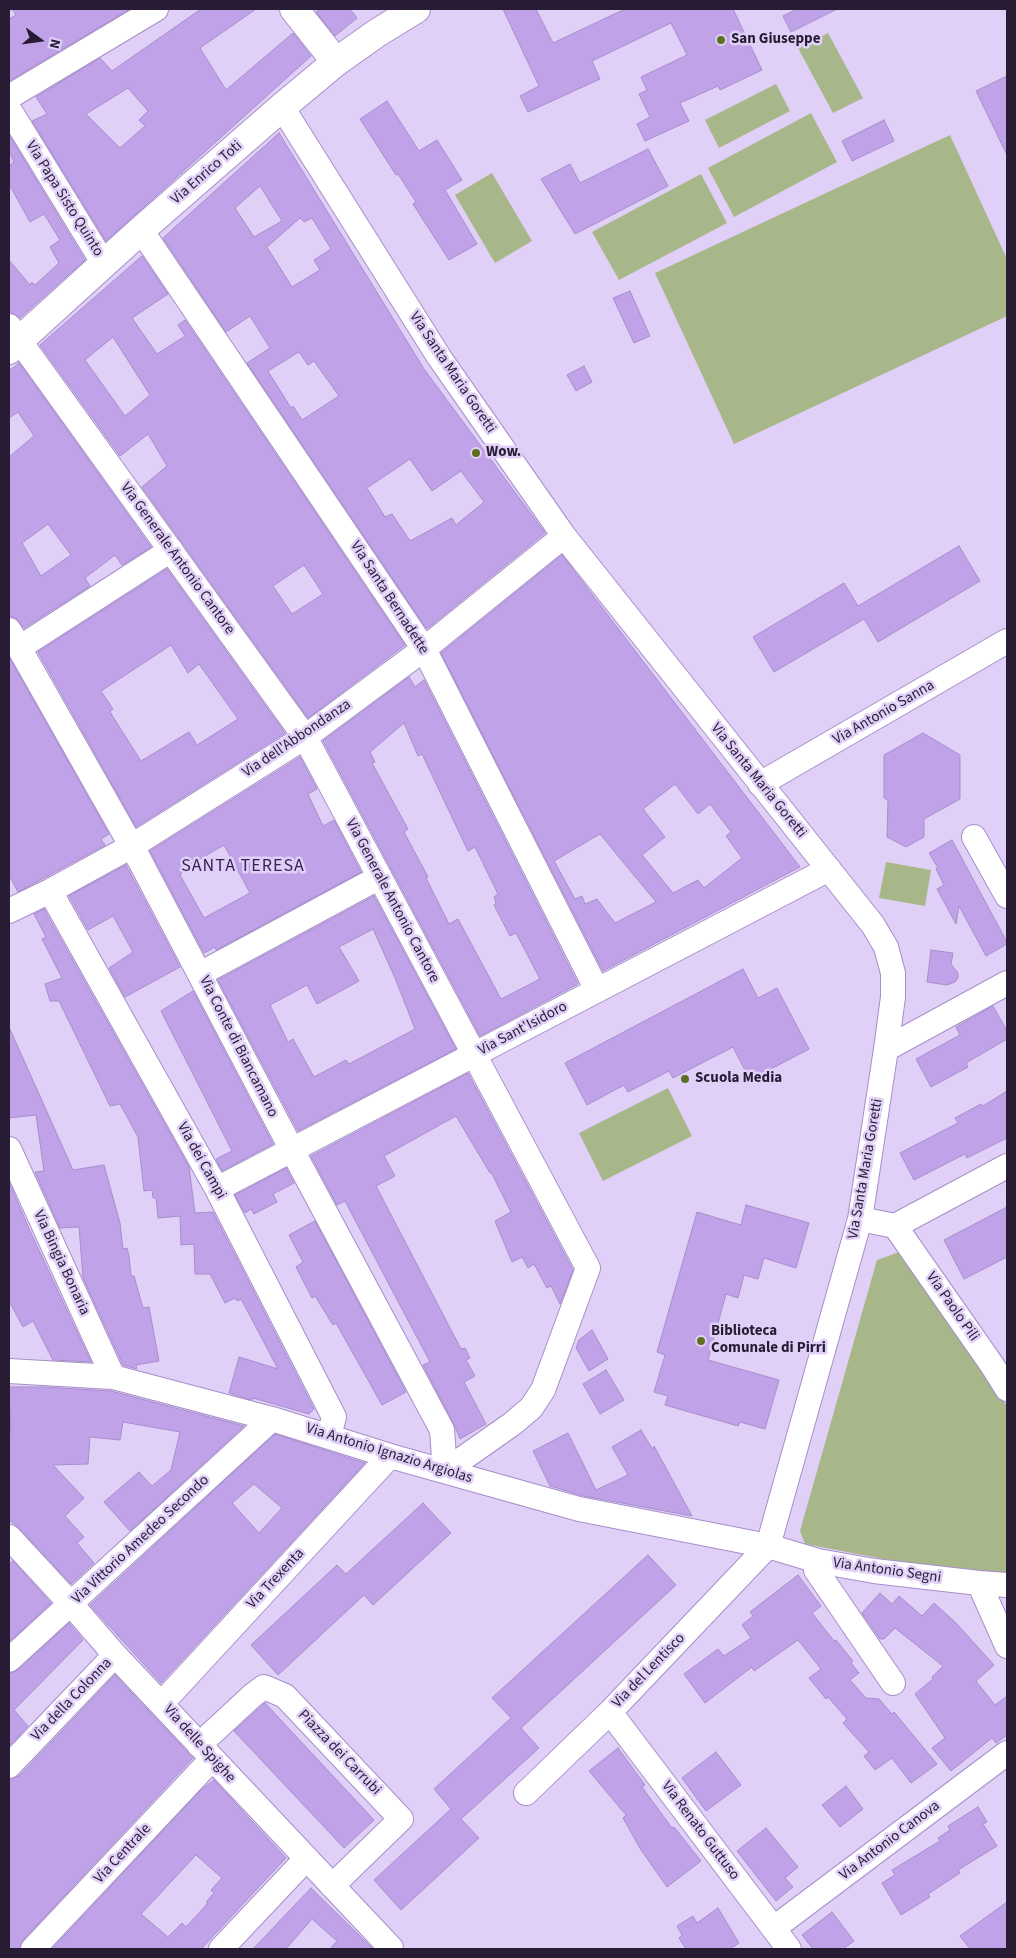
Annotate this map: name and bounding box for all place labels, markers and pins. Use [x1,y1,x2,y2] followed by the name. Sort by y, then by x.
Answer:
[731,31,820,49] place label: San Giuseppe
[715,34,727,46] marker: San Giuseppe
[486,444,521,462] place label: Wow.
[470,447,482,459] marker: Wow.
[695,1070,782,1088] place label: Scuola Media
[679,1073,691,1085] marker: Scuola Media
[711,1323,826,1358] place label: Biblioteca Comunale di Pirri
[695,1335,707,1347] marker: Biblioteca Comunale di Pirri

